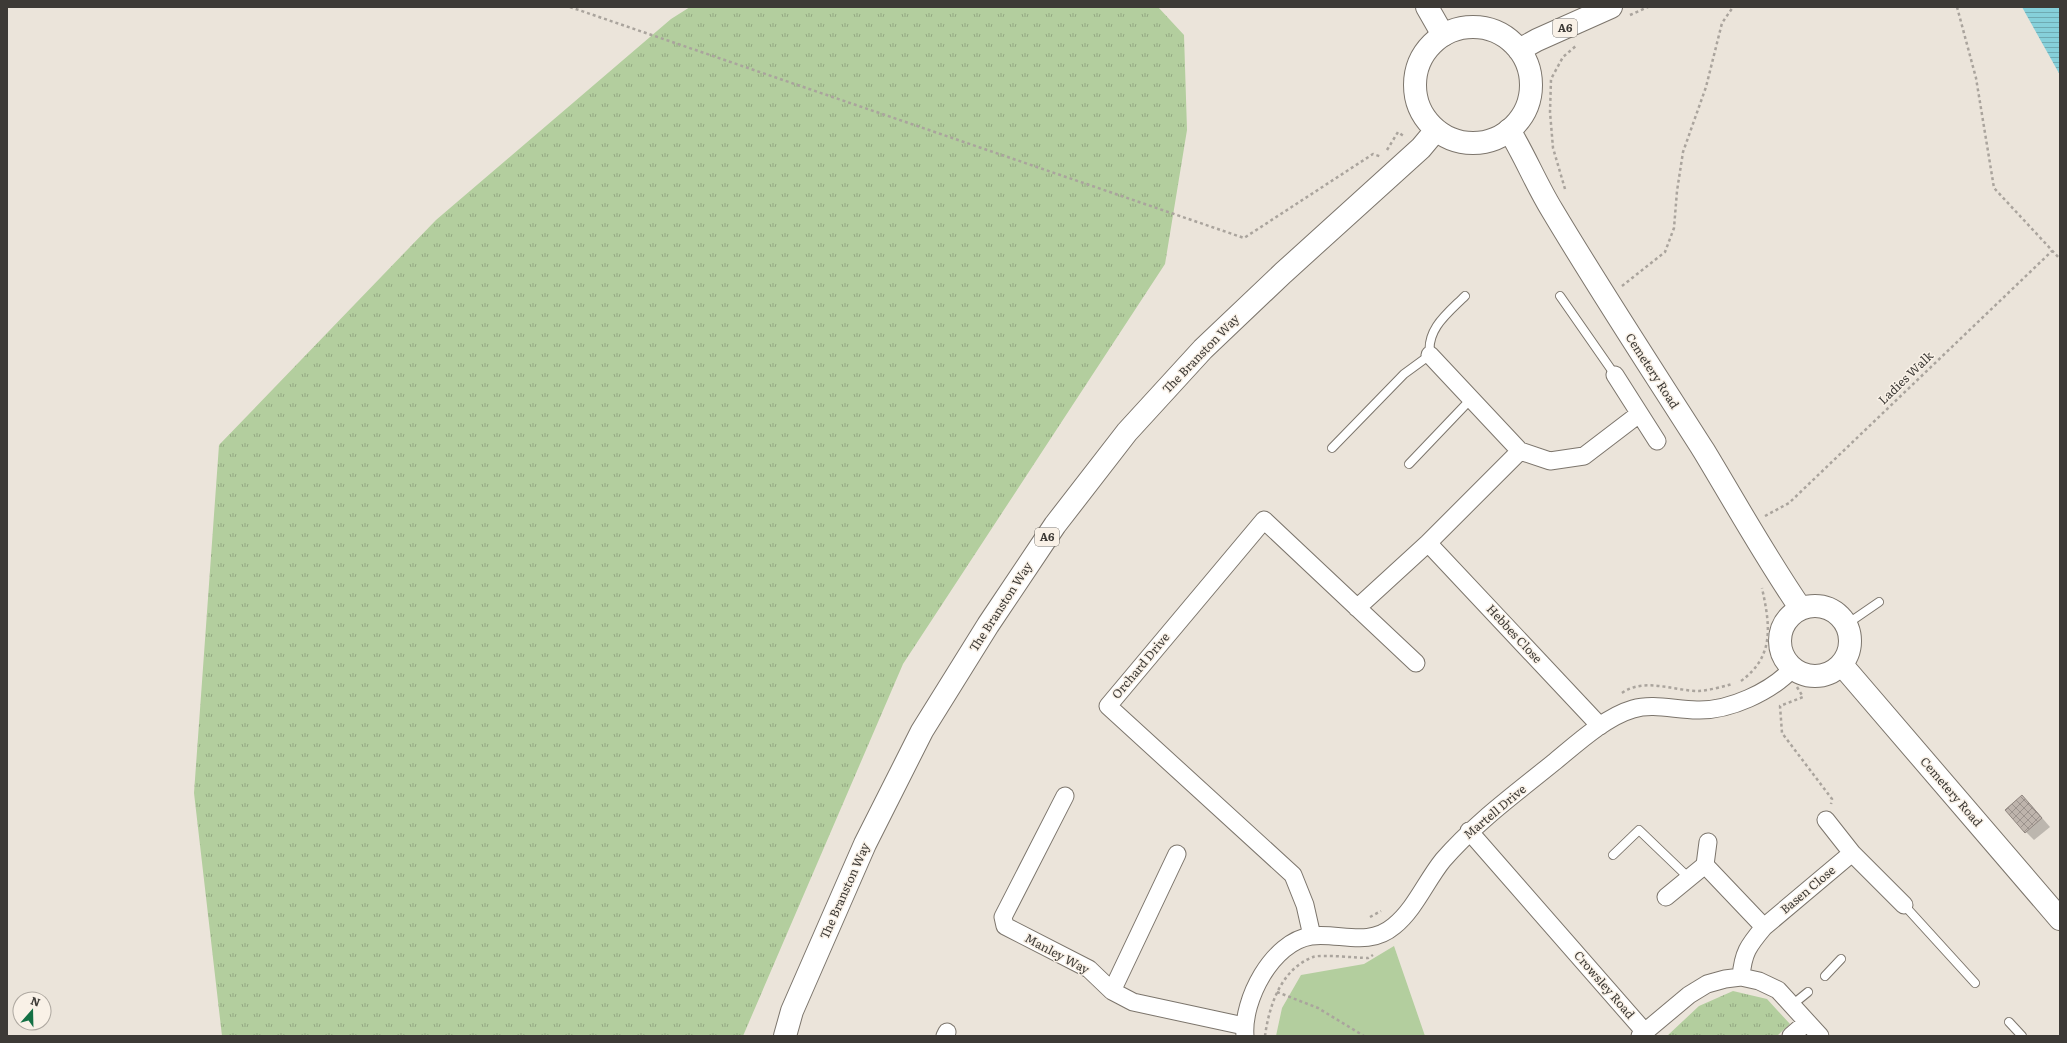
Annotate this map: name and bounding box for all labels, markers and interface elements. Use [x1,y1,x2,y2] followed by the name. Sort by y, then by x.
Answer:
[1553,19,1577,37] road number: A6
[1158,310,1243,397] street label: The Branston Way
[1622,329,1684,412] street label: Cemetery Road
[1874,346,1937,408] street label: Ladies Walk
[1035,528,1059,546] road number: A6
[964,558,1036,655] street label: The Branston Way
[1483,600,1547,667] street label: Hebbes Close
[1107,628,1173,702] street label: Orchard Drive
[1916,753,1988,831] street label: Cemetery Road
[1459,780,1529,843] street label: Martell Drive
[815,839,874,942] street label: The Branston Way
[1776,861,1839,918] street label: Basen Close
[1022,929,1093,978] street label: Manley Way
[1570,946,1640,1023] street label: Crowsley Road
[12,991,52,1031] north arrow
[29,992,43,1010] text: N

